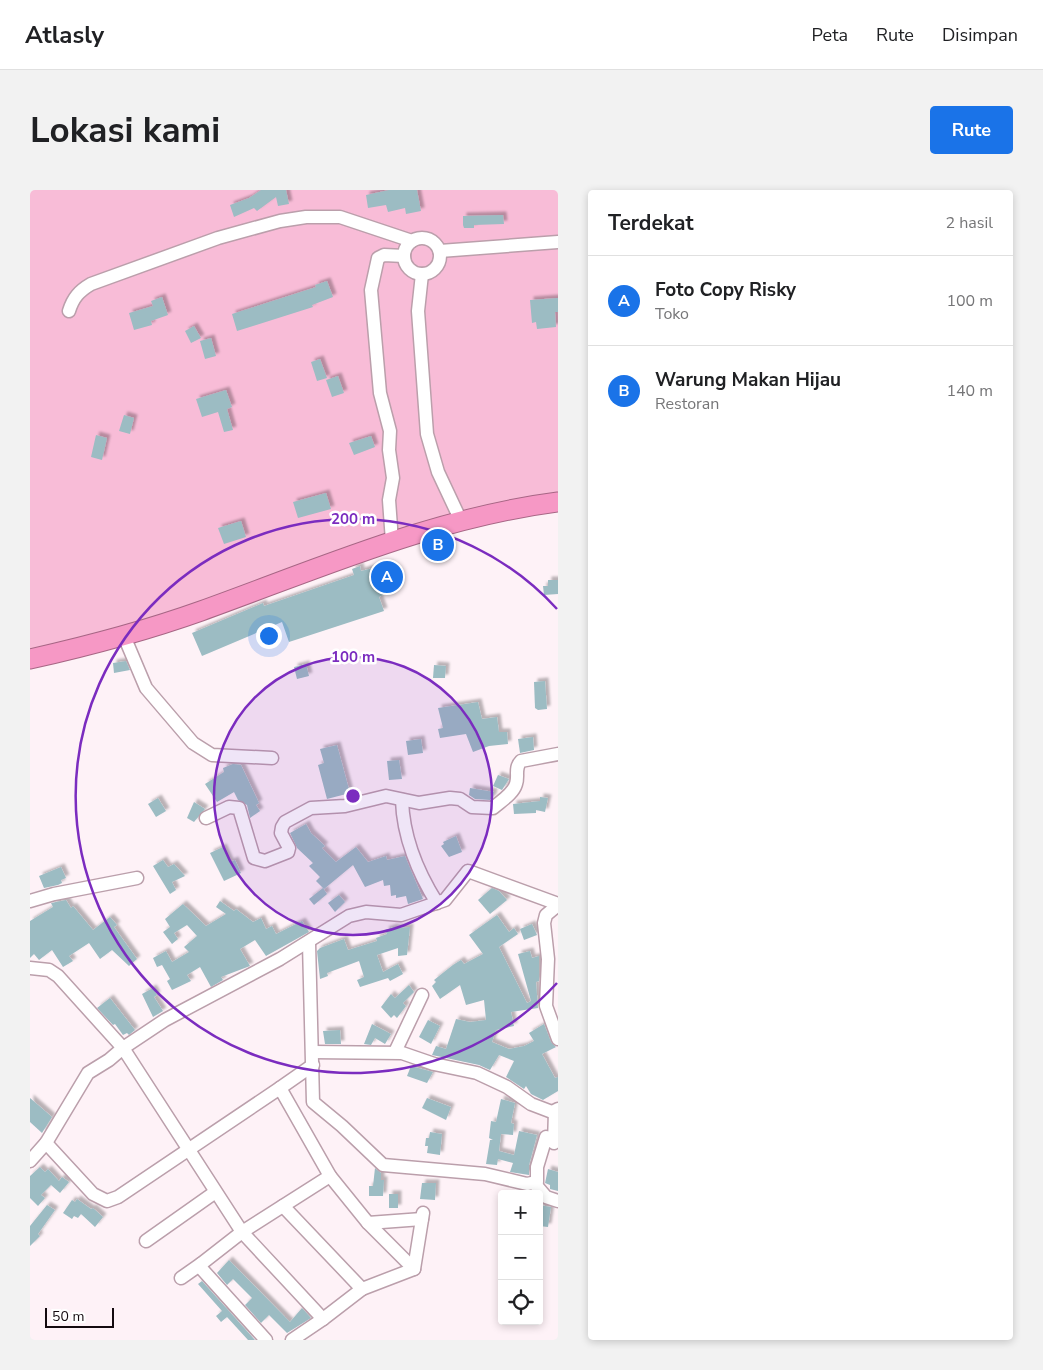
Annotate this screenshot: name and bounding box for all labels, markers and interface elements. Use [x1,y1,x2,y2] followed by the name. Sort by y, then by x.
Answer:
[25,19,104,51] text: Atlasly
[812,23,848,47] text: Peta
[876,23,914,47] text: Rute
[942,23,1018,47] text: Disimpan
[930,106,1013,154] button: Rute
[30,107,220,154] text: Lokasi kami
[608,209,694,237] text: Terdekat
[946,212,993,234] text: 2 hasil
[655,277,796,303] text: Foto Copy Risky
[618,290,630,312] text: A
[946,290,993,312] text: 100 m
[655,303,689,325] text: Toko
[655,367,841,393] text: Warung Makan Hijau
[618,380,630,402] text: B
[946,380,993,402] text: 140 m
[655,393,719,415] text: Restoran
[331,509,375,529] text: 200 m
[422,526,454,564] pin: B
[371,558,403,596] pin: A
[256,623,282,649] your location
[331,647,375,667] text: 100 m
[344,787,362,805] centre of rings
[498,1190,543,1325] map controls
[498,1190,543,1235] button: +
[498,1235,543,1280] button: −
[498,1280,543,1325] button: locate
[45,1305,114,1328] scale bar
[52,1307,84,1326] text: 50 m

